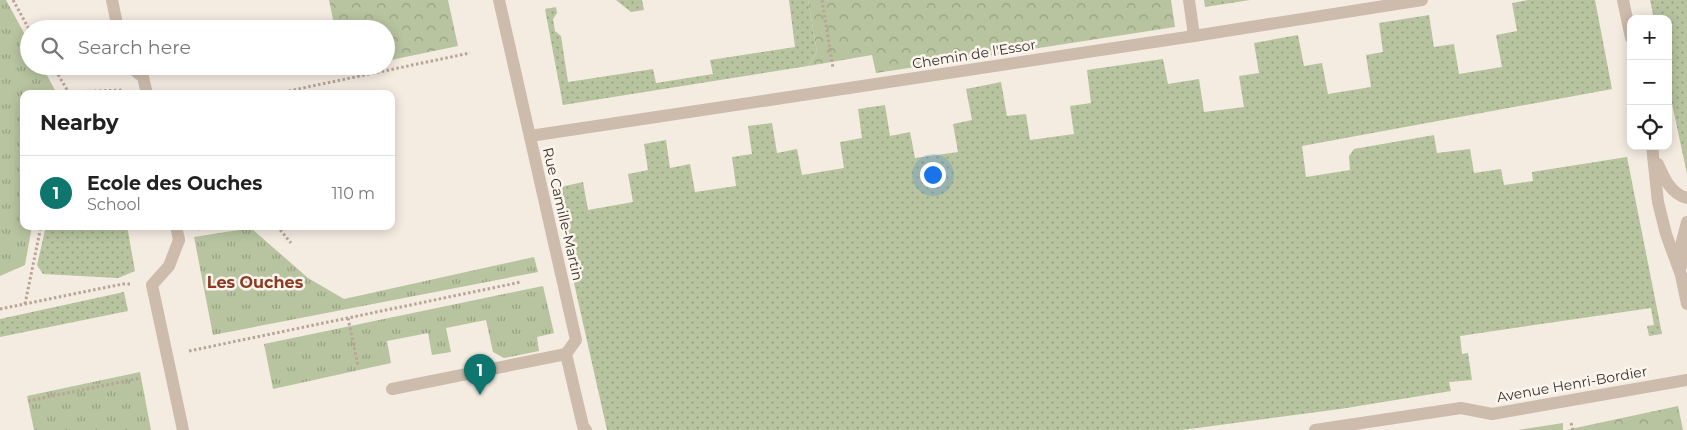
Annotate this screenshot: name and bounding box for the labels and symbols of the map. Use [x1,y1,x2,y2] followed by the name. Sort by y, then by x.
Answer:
[911,35,1038,73] street label: Chemin de l'Essor
[539,146,587,282] street label: Rue Camille-Martin
[920,162,946,188] your location
[207,273,304,292] district label: Les Ouches
[464,354,496,395] pin: 1
[1495,362,1649,406] street label: Avenue Henri-Bordier

